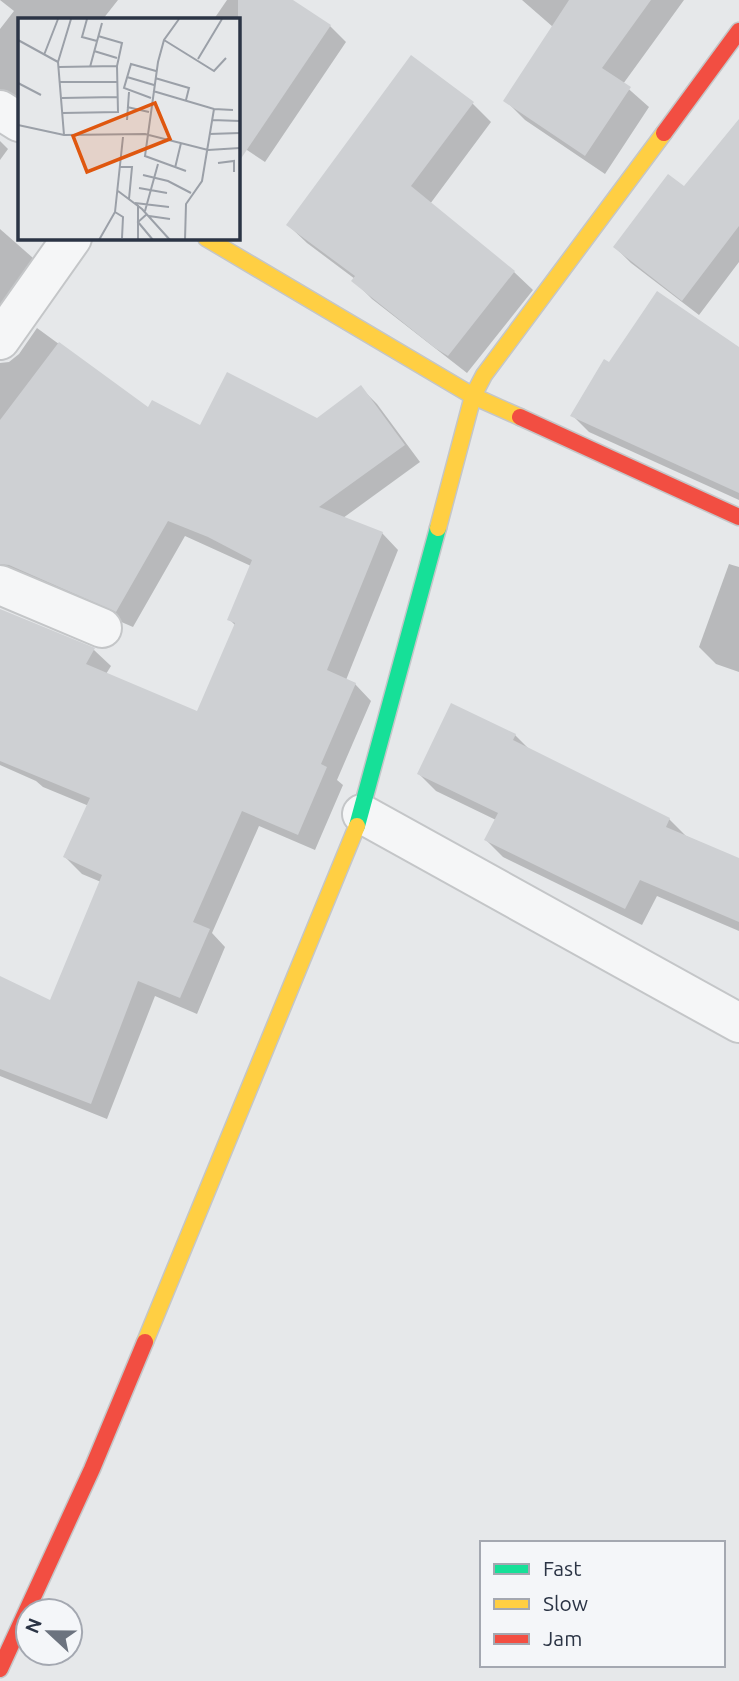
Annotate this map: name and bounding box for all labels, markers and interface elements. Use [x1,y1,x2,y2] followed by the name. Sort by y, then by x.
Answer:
[18,18,240,240] inset map
[480,1541,725,1667] legend
[543,1556,581,1580] text: Fast
[543,1591,588,1615] text: Slow
[14,1597,84,1667] north arrow
[20,1615,46,1636] text: N
[543,1626,582,1650] text: Jam

